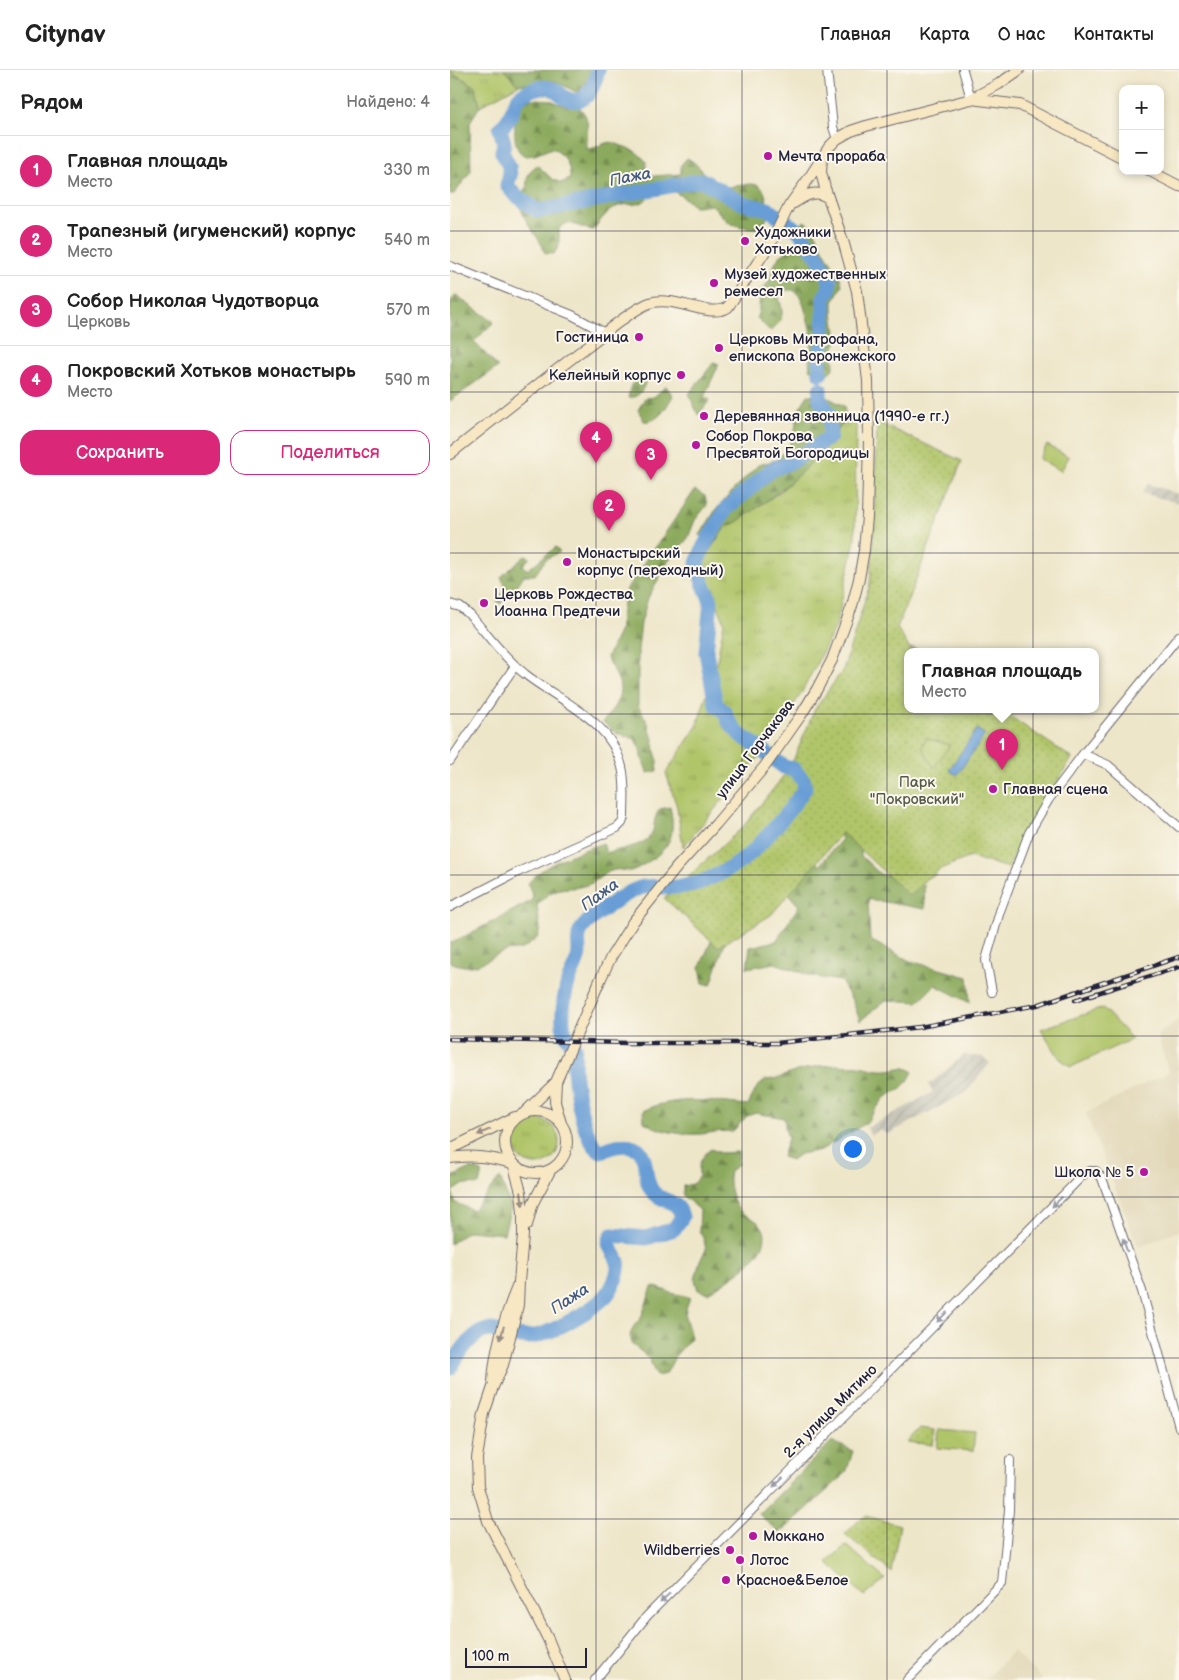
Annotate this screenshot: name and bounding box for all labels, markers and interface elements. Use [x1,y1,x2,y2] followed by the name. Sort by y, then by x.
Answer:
[25,20,106,49] text: Citynav
[820,24,891,45] text: Главная
[919,24,970,45] text: Карта
[998,24,1045,45] text: О нас
[1073,24,1154,45] text: Контакты
[1119,85,1164,175] map controls
[1119,85,1164,130] button: +
[20,90,83,115] text: Рядом
[346,93,430,112] text: Найдено: 4
[1119,130,1164,175] button: −
[778,147,886,166] place label: Мечта прораба
[67,150,228,173] text: Главная площадь
[762,150,774,162] marker: Мечта прораба
[33,161,39,180] text: 1
[383,161,430,180] text: 330 m
[608,164,653,191] water label: Пажа
[67,173,113,192] text: Место
[67,220,356,243] text: Трапезный (игуменский) корпус
[755,223,831,259] place label: Художники Хотьково
[31,231,41,250] text: 2
[384,231,430,250] text: 540 m
[739,235,751,247] marker: Художники Хотьково
[67,243,113,262] text: Место
[724,265,886,301] place label: Музей художественных ремесел
[708,277,720,289] marker: Музей художественных ремесел
[67,290,319,313] text: Собор Николая Чудотворца
[31,301,41,320] text: 3
[386,301,430,320] text: 570 m
[67,313,130,332] text: Церковь
[556,328,629,347] place label: Гостиница
[729,330,896,366] place label: Церковь Митрофана, епископа Воронежского
[633,331,645,343] marker: Гостиница
[713,342,725,354] marker: Церковь Митрофана, епископа Воронежского
[67,360,356,383] text: Покровский Хотьков монастырь
[549,366,672,385] place label: Келейный корпус
[675,369,687,381] marker: Келейный корпус
[31,371,41,390] text: 4
[385,371,430,390] text: 590 m
[67,383,113,402] text: Место
[714,407,950,426] place label: Деревянная звонница (1990-е гг.)
[698,410,710,422] marker: Деревянная звонница (1990-е гг.)
[580,422,612,463] pin: 4
[706,427,869,463] place label: Собор Покрова Пресвятой Богородицы
[20,430,220,475] button: Сохранить
[230,430,430,475] button: Поделиться
[635,439,667,480] pin: 3
[690,439,702,451] marker: Собор Покрова Пресвятой Богородицы
[593,490,625,531] pin: 2
[577,544,724,580] place label: Монастырский корпус (переходный)
[561,556,573,568] marker: Монастырский корпус (переходный)
[494,585,633,621] place label: Церковь Рождества Иоанна Предтечи
[478,597,490,609] marker: Церковь Рождества Иоанна Предтечи
[904,648,1099,713] popup
[921,660,1082,683] text: Главная площадь
[921,683,967,702] text: Место
[712,696,799,803] street label: улица Горчакова
[986,729,1018,770] pin: 1
[870,773,964,809] park label: Парк "Покровский"
[1003,780,1108,799] place label: Главная сцена
[987,783,999,795] marker: Главная сцена
[577,875,622,915] water label: Пажа
[477,1128,491,1136] one-way arrow
[840,1136,866,1162] your location
[1054,1163,1134,1182] place label: Школа № 5
[1138,1166,1150,1178] marker: Школа № 5
[518,1191,526,1207] one-way arrow
[1051,1195,1063,1207] one-way arrow
[1121,1238,1128,1253] one-way arrow
[547,1280,593,1319] water label: Пажа
[936,1311,948,1323] one-way arrow
[498,1325,506,1340] one-way arrow
[779,1360,881,1462] street label: 2-я улица Митино
[773,1476,785,1488] one-way arrow
[763,1527,824,1546] place label: Моккано
[747,1530,759,1542] marker: Моккано
[644,1541,721,1560] place label: Wildberries
[724,1544,736,1556] marker: Wildberries
[749,1551,790,1570] place label: Лотос
[734,1554,746,1566] marker: Лотос
[736,1571,848,1590] place label: Красное&Белое
[720,1574,732,1586] marker: Красное&Белое
[659,1592,671,1604] one-way arrow
[465,1645,588,1668] scale bar
[472,1648,509,1665] text: 100 m

